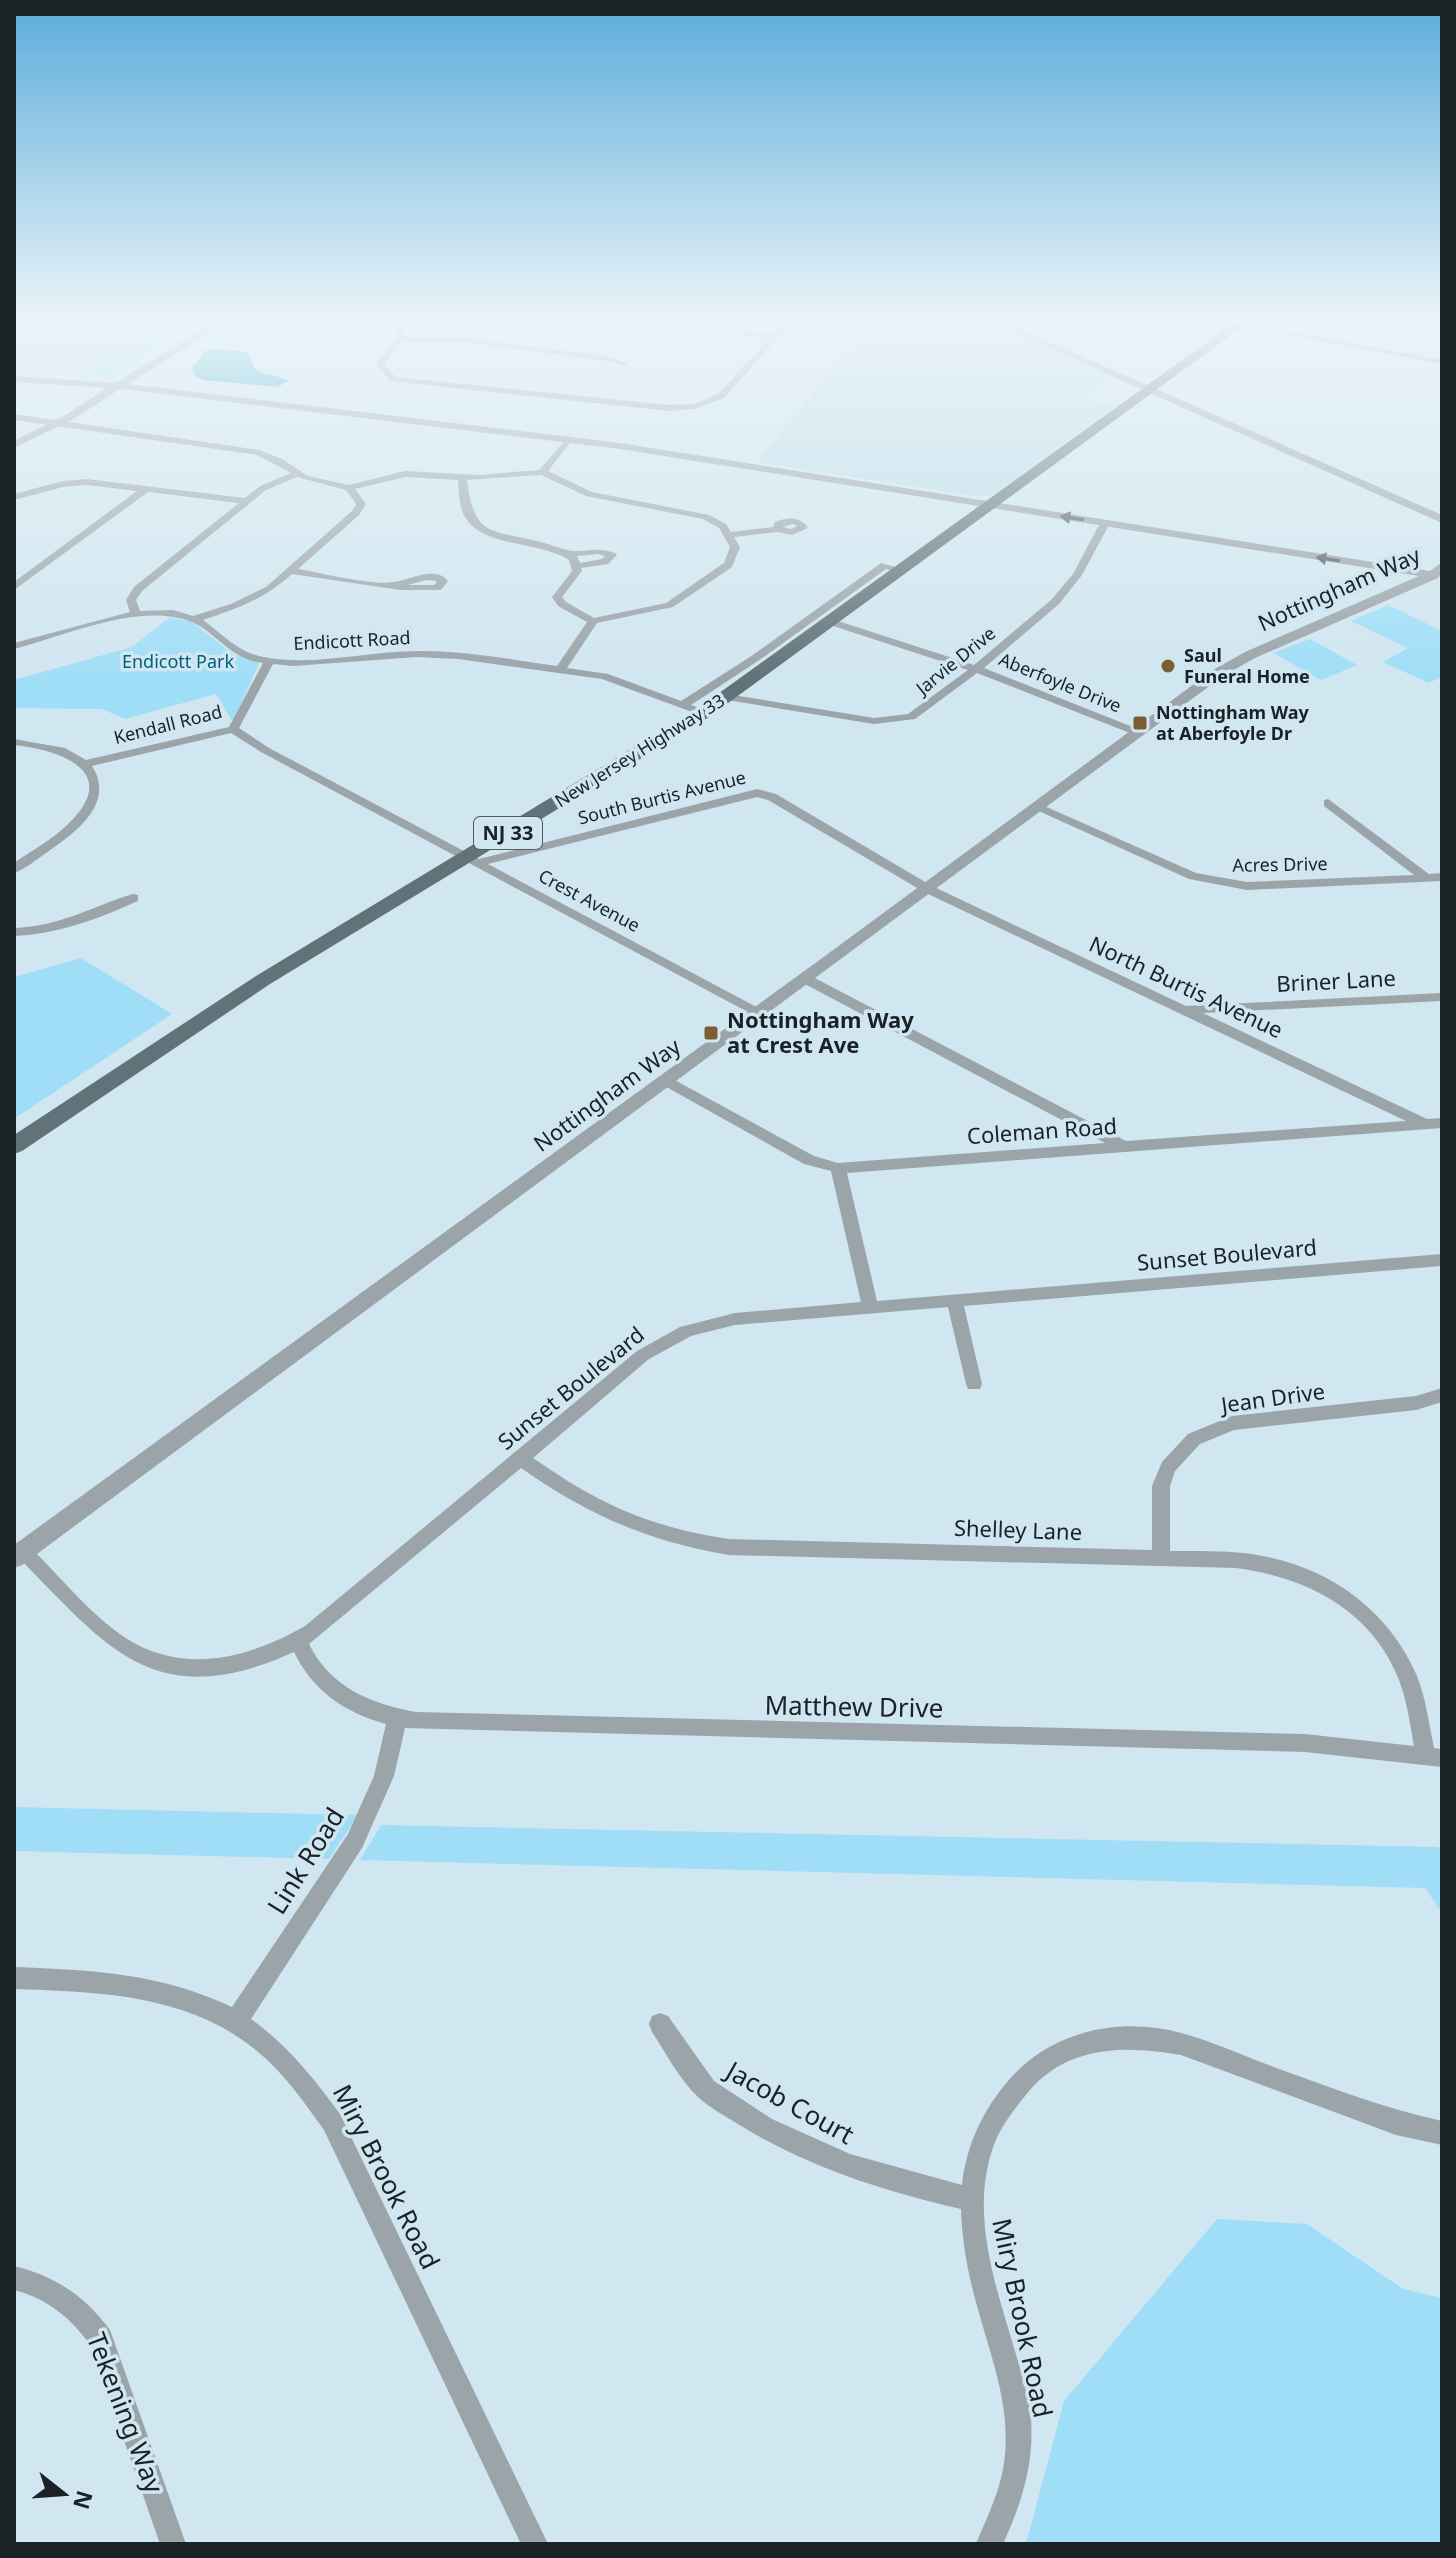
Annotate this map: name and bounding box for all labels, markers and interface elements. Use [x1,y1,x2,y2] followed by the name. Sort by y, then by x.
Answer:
[1059,511,1084,524] one-way arrow
[1253,539,1425,637] street label: Nottingham Way
[1316,552,1341,565] one-way arrow
[909,621,1000,701] street label: Jarvie Drive
[293,625,411,655] street label: Endicott Road
[1184,643,1310,688] place label: Saul Funeral Home
[996,647,1125,718] street label: Aberfoyle Drive
[122,649,234,673] park label: Endicott Park
[1159,657,1177,675] marker: Saul Funeral Home
[550,688,729,812] street label: New Jersey Highway 33
[111,699,224,749] street label: Kendall Road
[1156,700,1310,745] place label: Nottingham Way at Aberfoyle Dr
[1131,714,1149,732] marker: Nottingham Way at Aberfoyle Dr
[575,765,748,829] street label: South Burtis Avenue
[474,817,542,849] road number: NJ 33
[1232,851,1328,877] street label: Acres Drive
[535,863,644,937] street label: Crest Avenue
[1085,928,1288,1044] street label: North Burtis Avenue
[1275,962,1397,998] street label: Briner Lane
[727,1004,914,1059] place label: Nottingham Way at Crest Ave
[702,1024,720,1042] marker: Nottingham Way at Crest Ave
[527,1030,686,1158] street label: Nottingham Way
[966,1110,1118,1150] street label: Coleman Road
[1136,1231,1318,1277] street label: Sunset Boulevard
[491,1319,650,1456] street label: Sunset Boulevard
[1217,1375,1327,1419] street label: Jean Drive
[953,1512,1083,1546] street label: Shelley Lane
[764,1686,944,1726] street label: Matthew Drive
[258,1800,352,1921] street label: Link Road
[717,2051,861,2152] street label: Jacob Court
[325,2078,449,2275] street label: Miry Brook Road
[984,2215,1062,2421] street label: Miry Brook Road
[79,2327,173,2499] street label: Tekening Way
[24,2454,104,2534] north arrow
[67,2487,101,2513] text: N

